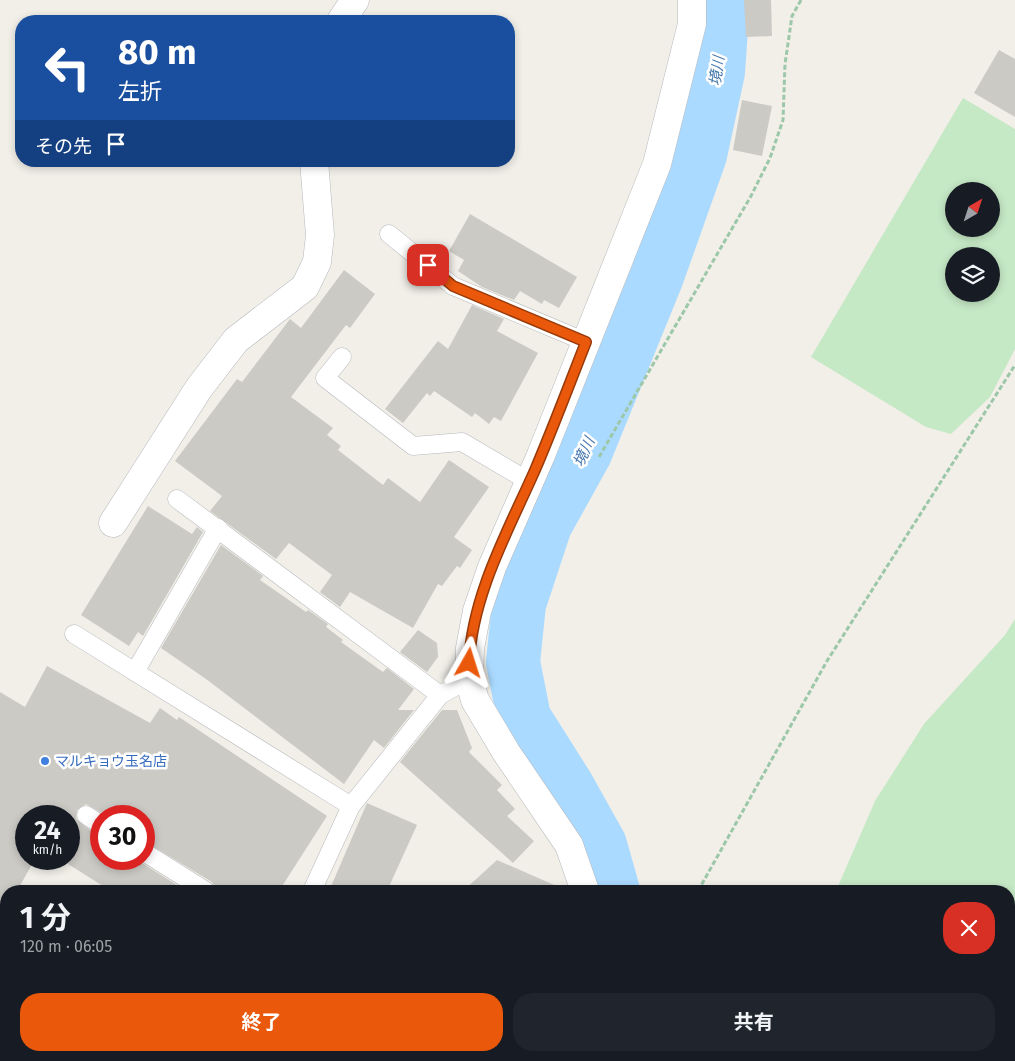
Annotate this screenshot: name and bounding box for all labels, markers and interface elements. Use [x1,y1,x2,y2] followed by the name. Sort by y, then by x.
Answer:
[118,31,197,73] text: 80 m
[35,35,100,100] icon: left
[706,53,728,87] water label: 境川
[118,78,162,105] text: 左折
[102,130,130,158] icon: arrive
[35,135,92,158] text: その先
[945,182,1000,238] north arrow
[945,182,1000,302] map controls
[407,244,449,286] pin
[945,247,1000,302] button: layers
[414,251,442,279] icon: arrive
[570,433,599,469] water label: 境川
[442,636,494,688] position arrow
[55,753,167,770] place label: マルキョウ玉名店
[39,755,51,767] marker: マルキョウ玉名店
[90,805,155,870] speed limit sign: 30
[34,816,61,846] text: 24
[33,843,62,857] text: km/h
[20,900,71,936] text: 1 分
[943,902,995,954] button: close
[20,937,112,956] text: 120 m · 06:05
[20,993,503,1051] button: 終了
[513,993,995,1051] button: 共有

